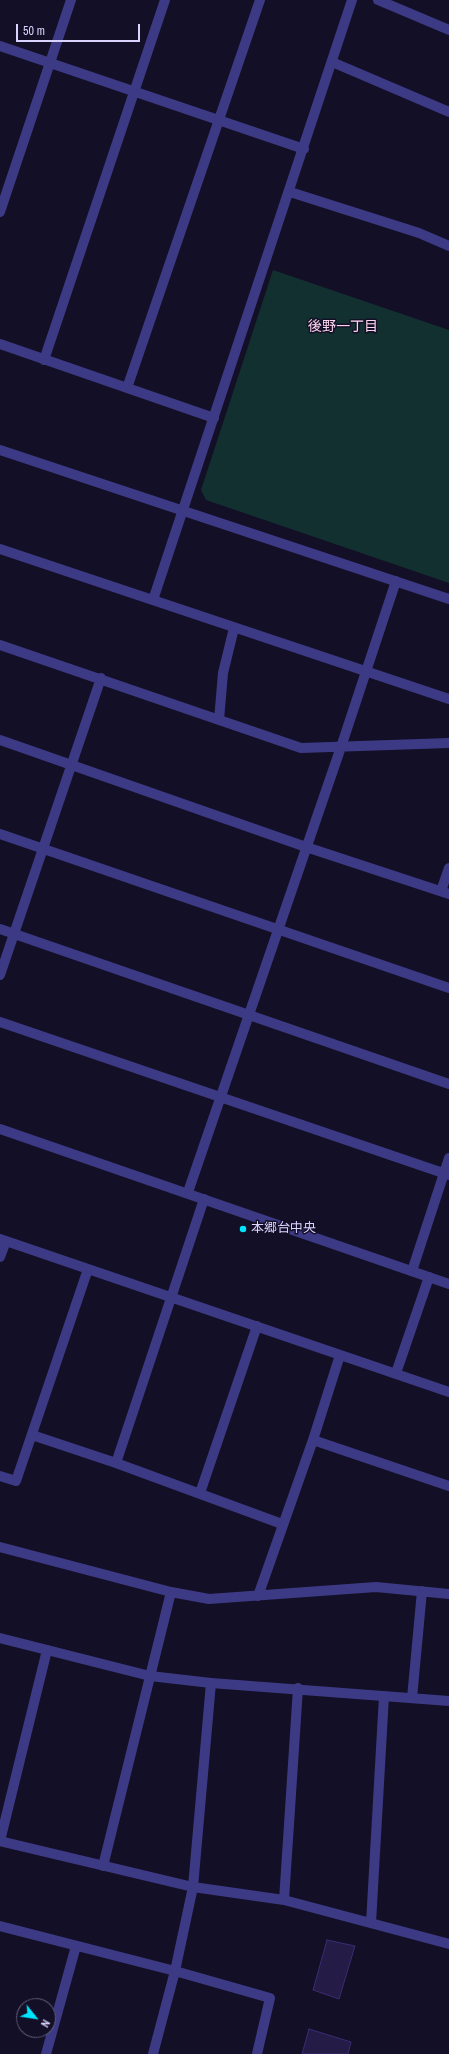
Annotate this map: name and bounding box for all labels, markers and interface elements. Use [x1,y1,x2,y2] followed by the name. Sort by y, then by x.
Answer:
[18,16,142,42] scale bar
[23,23,45,39] text: 50 m
[308,319,378,335] district label: 後野一丁目
[251,1221,316,1237] place label: 本郷台中央
[238,1224,248,1234] marker: 本郷台中央
[16,1998,56,2038] north arrow
[38,2017,53,2030] text: N

